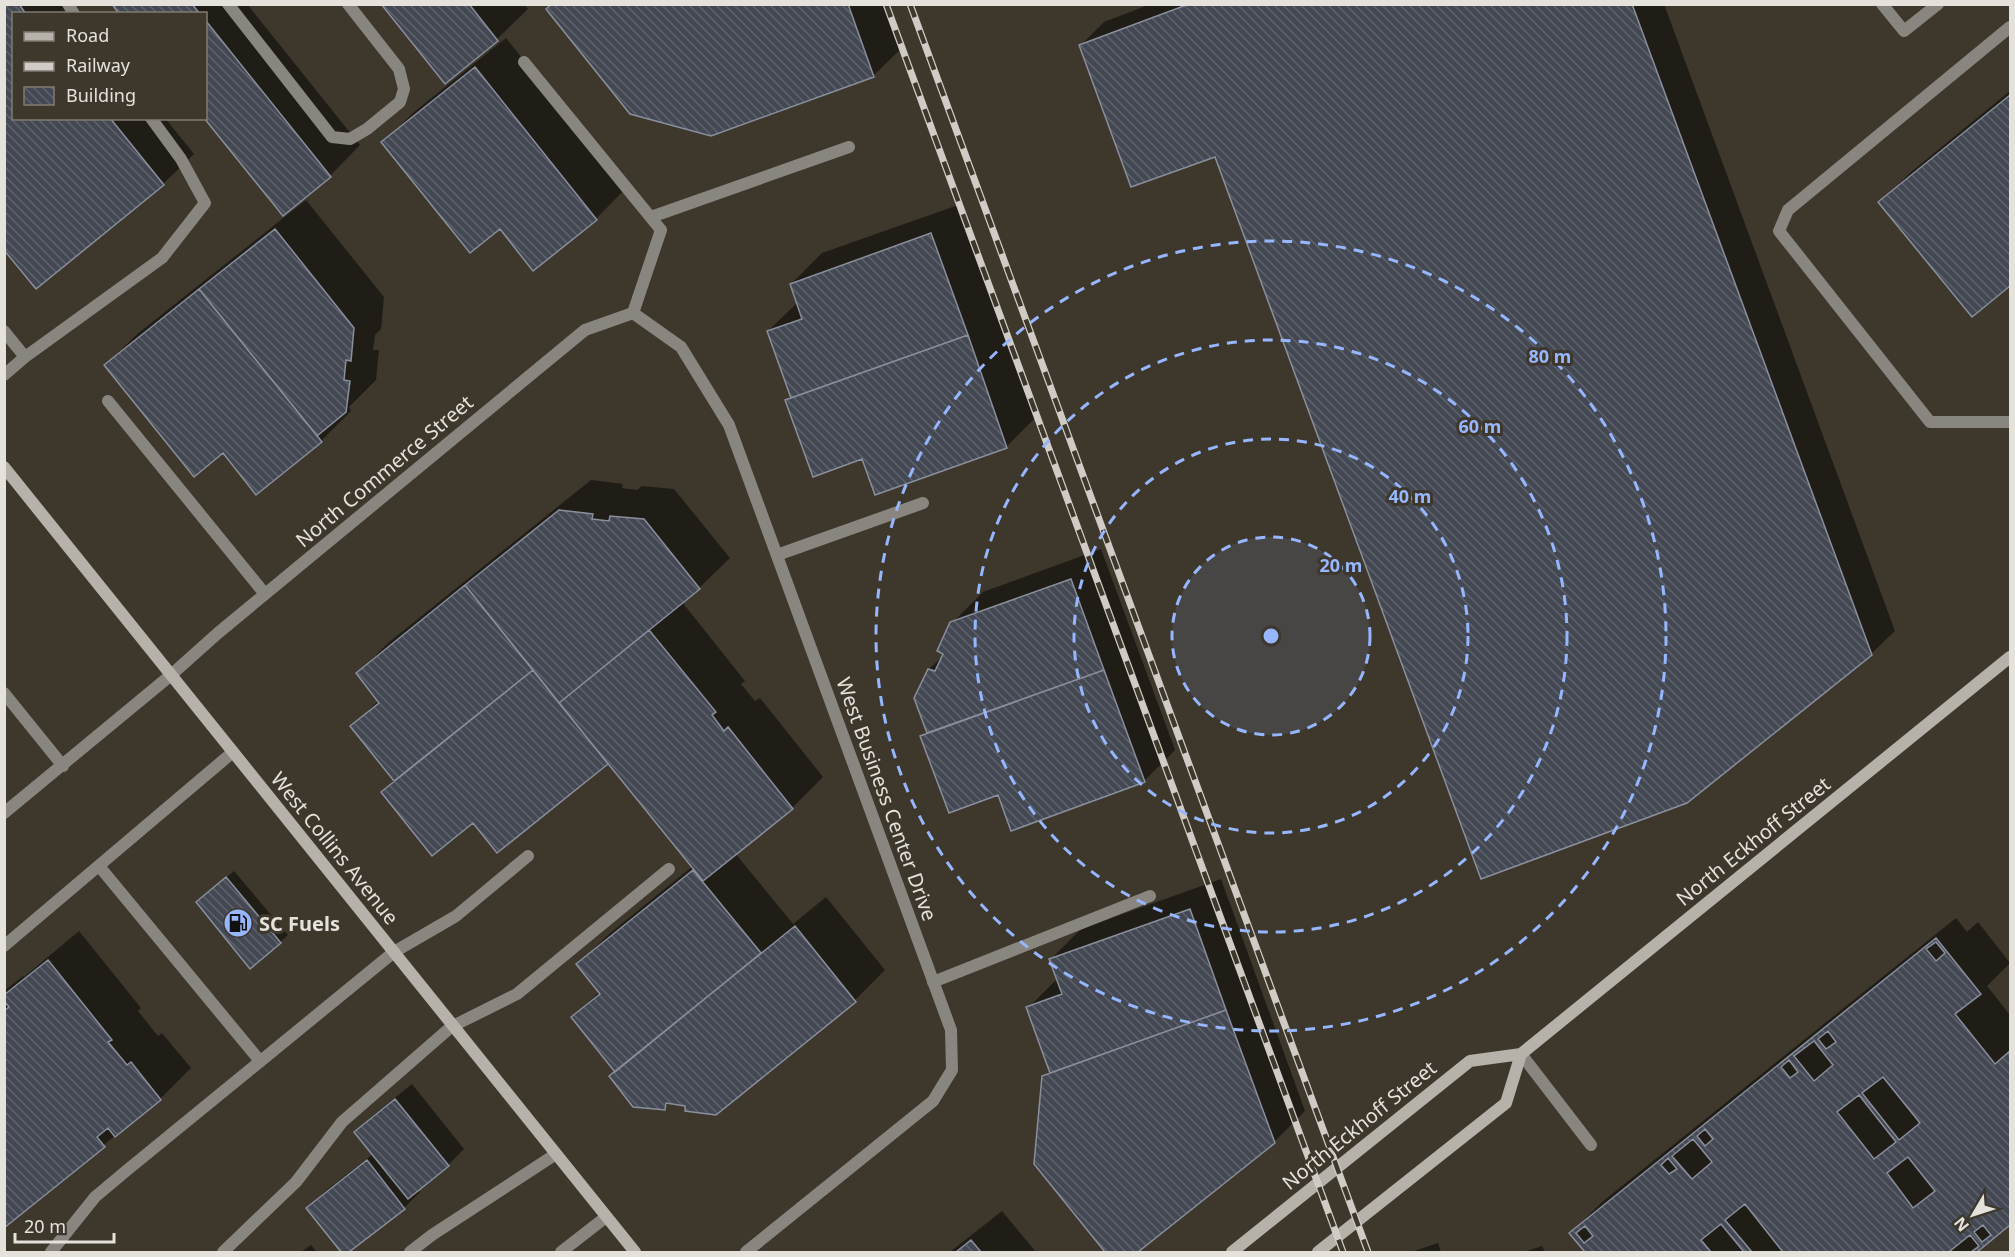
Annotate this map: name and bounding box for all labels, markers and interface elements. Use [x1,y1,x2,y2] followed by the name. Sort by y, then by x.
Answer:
[12,12,207,120] legend
[66,23,109,47] text: Road
[66,53,131,77] text: Railway
[66,83,136,107] text: Building
[1529,344,1571,368] text: 80 m
[290,389,478,553] street label: North Commerce Street
[1459,414,1501,438] text: 60 m
[1389,484,1431,508] text: 40 m
[1320,553,1362,577] text: 20 m
[1261,626,1281,646] centre of rings
[830,674,944,924] street label: West Business Center Drive
[265,766,405,930] street label: West Collins Avenue
[1670,770,1836,912] street label: North Eckhoff Street
[222,907,254,939] fuel station icon: SC Fuels
[259,910,340,937] place label: SC Fuels
[1276,1054,1442,1196] street label: North Eckhoff Street
[1943,1185,2003,1245] north arrow
[15,1206,114,1244] scale bar
[1949,1212,1974,1236] text: N
[24,1214,66,1238] text: 20 m

